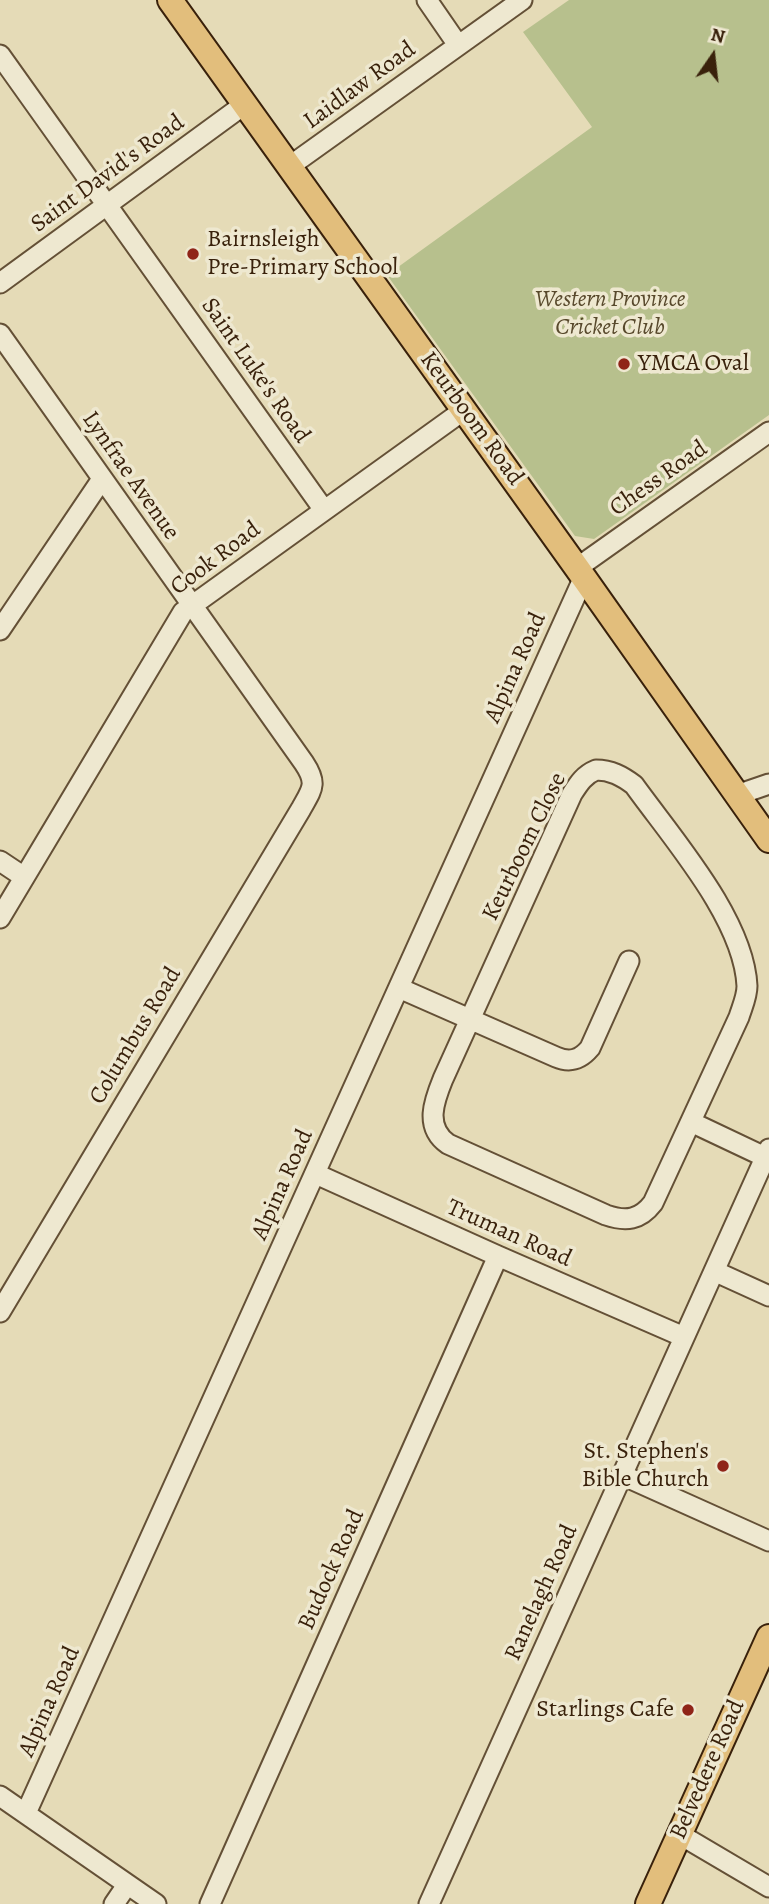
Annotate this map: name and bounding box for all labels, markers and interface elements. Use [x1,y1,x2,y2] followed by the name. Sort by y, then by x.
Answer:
[678,21,748,91] north arrow
[708,21,728,50] text: N
[298,36,422,136] street label: Laidlaw Road
[26,109,190,239] street label: Saint David's Road
[207,226,398,282] place label: Bairnsleigh Pre-Primary School
[185,246,201,262] marker: Bairnsleigh Pre-Primary School
[535,286,685,342] park label: Western Province Cricket Club
[194,293,316,449] street label: Saint Luke's Road
[413,347,529,491] street label: Keurboom Road
[638,350,749,378] place label: YMCA Oval
[616,356,632,372] marker: YMCA Oval
[75,406,185,546] street label: Lynfrae Avenue
[605,435,713,523] street label: Chess Road
[165,516,267,602] street label: Cook Road
[479,608,553,728] street label: Alpina Road
[477,768,573,926] street label: Keurboom Close
[84,962,188,1110] street label: Columbus Road
[246,1125,320,1245] street label: Alpina Road
[442,1194,576,1274] street label: Truman Road
[582,1438,709,1494] place label: St. Stephen's Bible Church
[715,1458,731,1474] marker: St. Stephen's Bible Church
[293,1505,371,1635] street label: Budock Road
[499,1521,585,1665] street label: Ranelagh Road
[13,1642,87,1762] street label: Alpina Road
[536,1696,674,1724] place label: Starlings Cafe
[664,1696,752,1844] street label: Belvedere Road
[680,1702,696,1718] marker: Starlings Cafe

